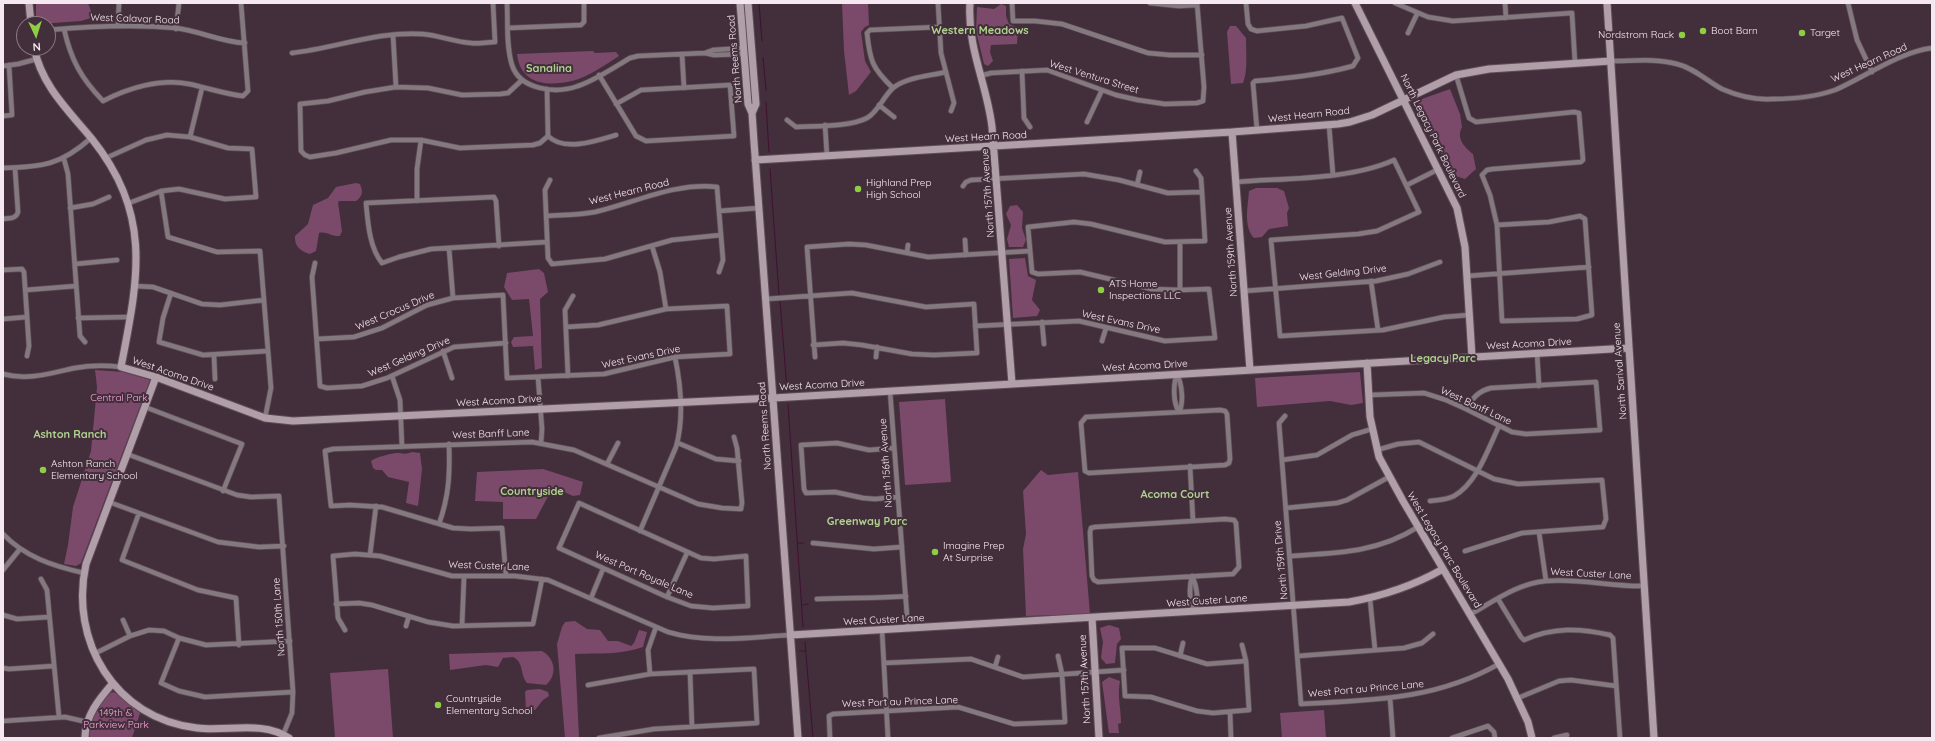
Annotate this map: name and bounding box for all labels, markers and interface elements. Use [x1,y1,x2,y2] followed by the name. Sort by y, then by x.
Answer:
[90,11,180,27] street label: West Calavar Road
[725,15,745,103] street label: North Reems Road
[16,16,56,56] north arrow
[931,24,1029,38] district label: Western Meadows
[1711,25,1758,37] place label: Boot Barn
[1698,26,1708,36] marker: Boot Barn
[1810,27,1840,39] place label: Target
[1797,28,1807,38] marker: Target
[1598,29,1674,41] place label: Nordstrom Rack
[1677,30,1687,40] marker: Nordstrom Rack
[32,40,41,54] text: N
[1829,41,1909,85] street label: West Hearn Road
[1048,58,1140,96] street label: West Ventura Street
[526,62,572,76] district label: Sanalina
[1398,72,1468,200] street label: North Legacy Park Boulevard
[1268,105,1350,125] street label: West Hearn Road
[945,129,1027,145] street label: West Hearn Road
[979,148,997,238] street label: North 157th Avenue
[588,176,670,208] street label: West Hearn Road
[866,177,931,200] place label: Highland Prep High School
[853,184,863,194] marker: Highland Prep High School
[1222,207,1240,297] street label: North 159th Avenue
[1299,262,1387,284] street label: West Gelding Drive
[1109,278,1181,302] place label: ATS Home Inspections LLC
[1096,285,1106,295] marker: ATS Home Inspections LLC
[354,289,436,333] street label: West Crocus Drive
[1081,308,1161,336] street label: West Evans Drive
[1611,322,1629,420] street label: North Sarival Avenue
[366,334,452,380] street label: West Gelding Drive
[1486,336,1572,352] street label: West Acoma Drive
[601,343,681,371] street label: West Evans Drive
[1410,352,1476,366] district label: Legacy Parc
[131,354,215,394] street label: West Acoma Drive
[1102,358,1188,374] street label: West Acoma Drive
[779,377,865,393] street label: West Acoma Drive
[756,382,774,470] street label: North Reems Road
[1439,384,1513,428] street label: West Banff Lane
[90,392,148,404] park label: Central Park
[456,393,542,409] street label: West Acoma Drive
[877,418,895,508] street label: North 156th Avenue
[452,427,530,441] street label: West Banff Lane
[34,428,106,442] district label: Ashton Ranch
[51,458,138,482] place label: Ashton Ranch Elementary School
[38,465,48,475] marker: Ashton Ranch Elementary School
[500,485,564,499] district label: Countryside
[1140,488,1210,502] district label: Acoma Court
[1405,490,1483,610] street label: West Legacy Parc Boulevard
[827,515,907,529] district label: Greenway Parc
[1272,520,1290,600] street label: North 159th Drive
[943,540,1005,564] place label: Imagine Prep At Surprise
[930,547,940,557] marker: Imagine Prep At Surprise
[593,549,695,601] street label: West Port Royale Lane
[448,559,530,573] street label: West Custer Lane
[1550,566,1632,582] street label: West Custer Lane
[270,577,288,657] street label: North 150th Lane
[1166,592,1248,610] street label: West Custer Lane
[843,612,925,628] street label: West Custer Lane
[1077,634,1093,724] street label: North 157th Avenue
[1308,678,1424,700] street label: West Port au Prince Lane
[446,693,533,716] place label: Countryside Elementary School
[842,694,958,710] street label: West Port au Prince Lane
[433,700,443,710] marker: Countryside Elementary School
[83,707,149,730] park label: 149th & Parkview Park

